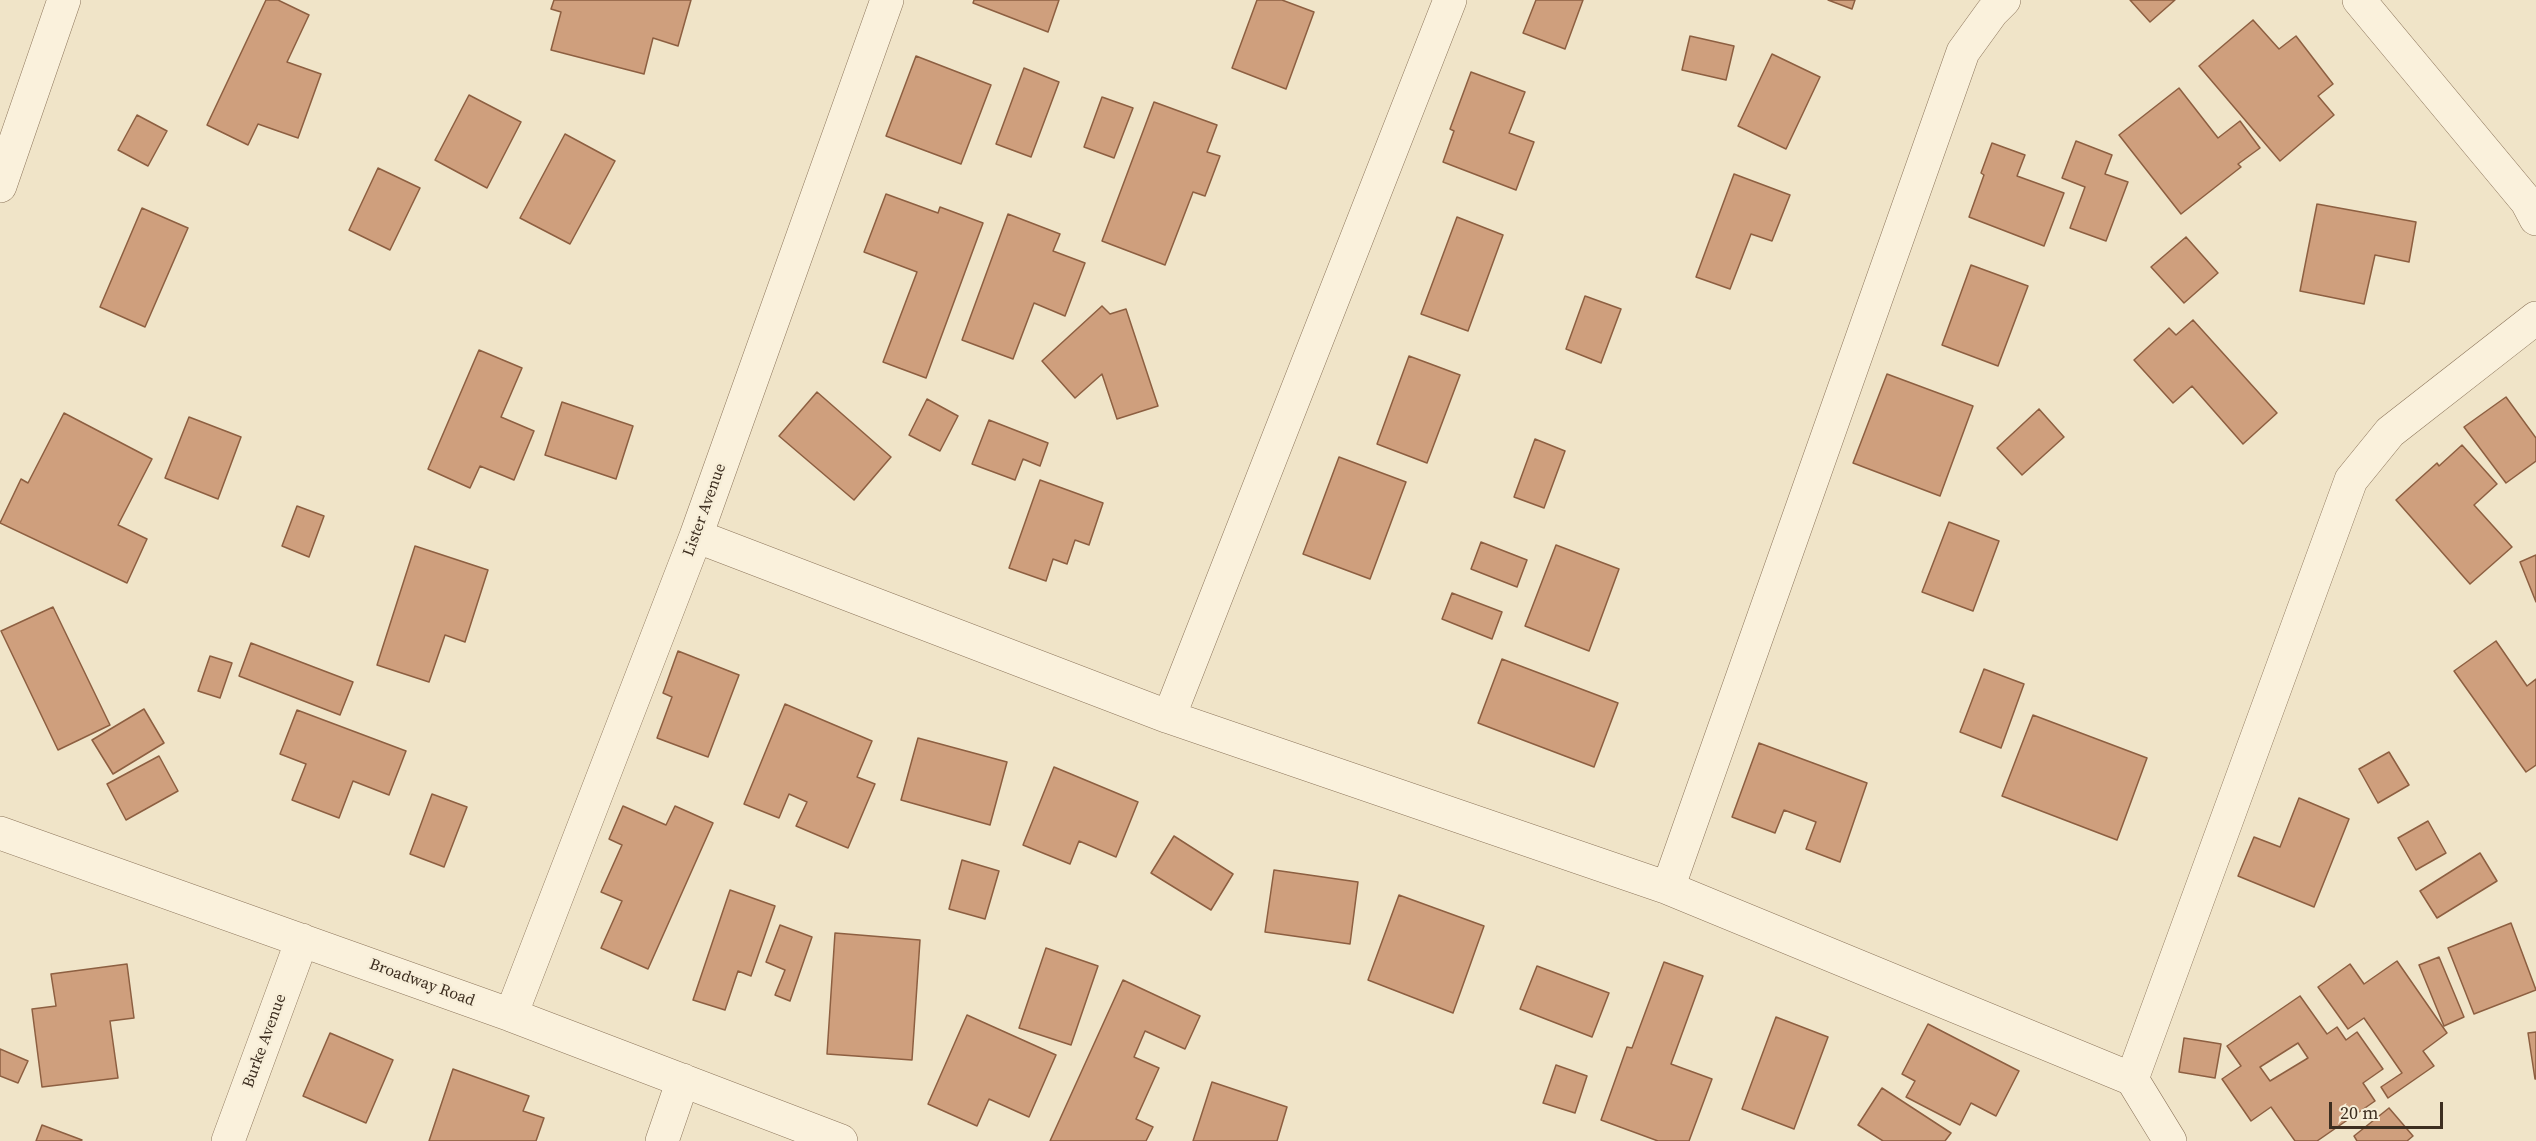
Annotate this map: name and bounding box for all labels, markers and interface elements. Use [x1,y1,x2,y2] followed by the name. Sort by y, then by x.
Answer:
[679,461,731,559] street label: Lister Avenue
[367,955,477,1011] street label: Broadway Road
[239,991,291,1091] street label: Burke Avenue
[2332,1090,2446,1128] scale bar
[2340,1100,2378,1125] text: 20 m

